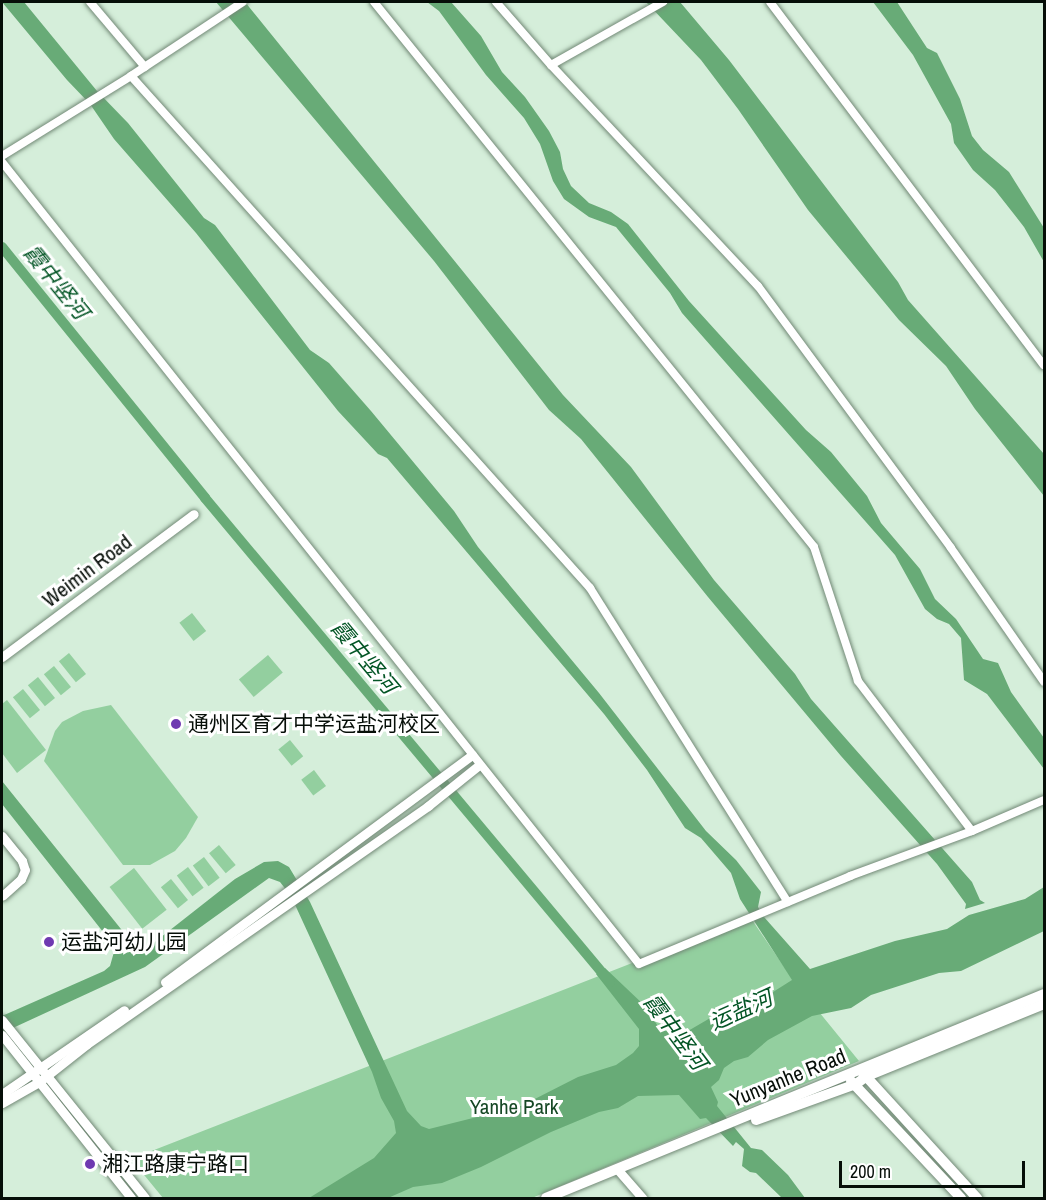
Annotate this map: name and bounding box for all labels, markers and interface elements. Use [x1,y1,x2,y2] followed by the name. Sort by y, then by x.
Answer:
[18,239,94,325] water label: 霞中竖河
[37,529,137,613] street label: Weimin Road
[326,615,402,699] water label: 霞中竖河
[188,711,440,737] place label: 通州区育才中学运盐河校区
[169,717,183,731] marker: 通州区育才中学运盐河校区
[61,929,187,955] place label: 运盐河幼儿园
[42,935,56,949] marker: 运盐河幼儿园
[705,985,777,1035] water label: 运盐河
[638,989,712,1075] water label: 霞中竖河
[726,1043,850,1113] street label: Yunyanhe Road
[470,1094,558,1120] park label: Yanhe Park
[842,1149,1028,1187] scale bar
[102,1151,249,1177] place label: 湘江路康宁路口
[83,1157,97,1171] marker: 湘江路康宁路口
[850,1159,891,1184] text: 200 m

